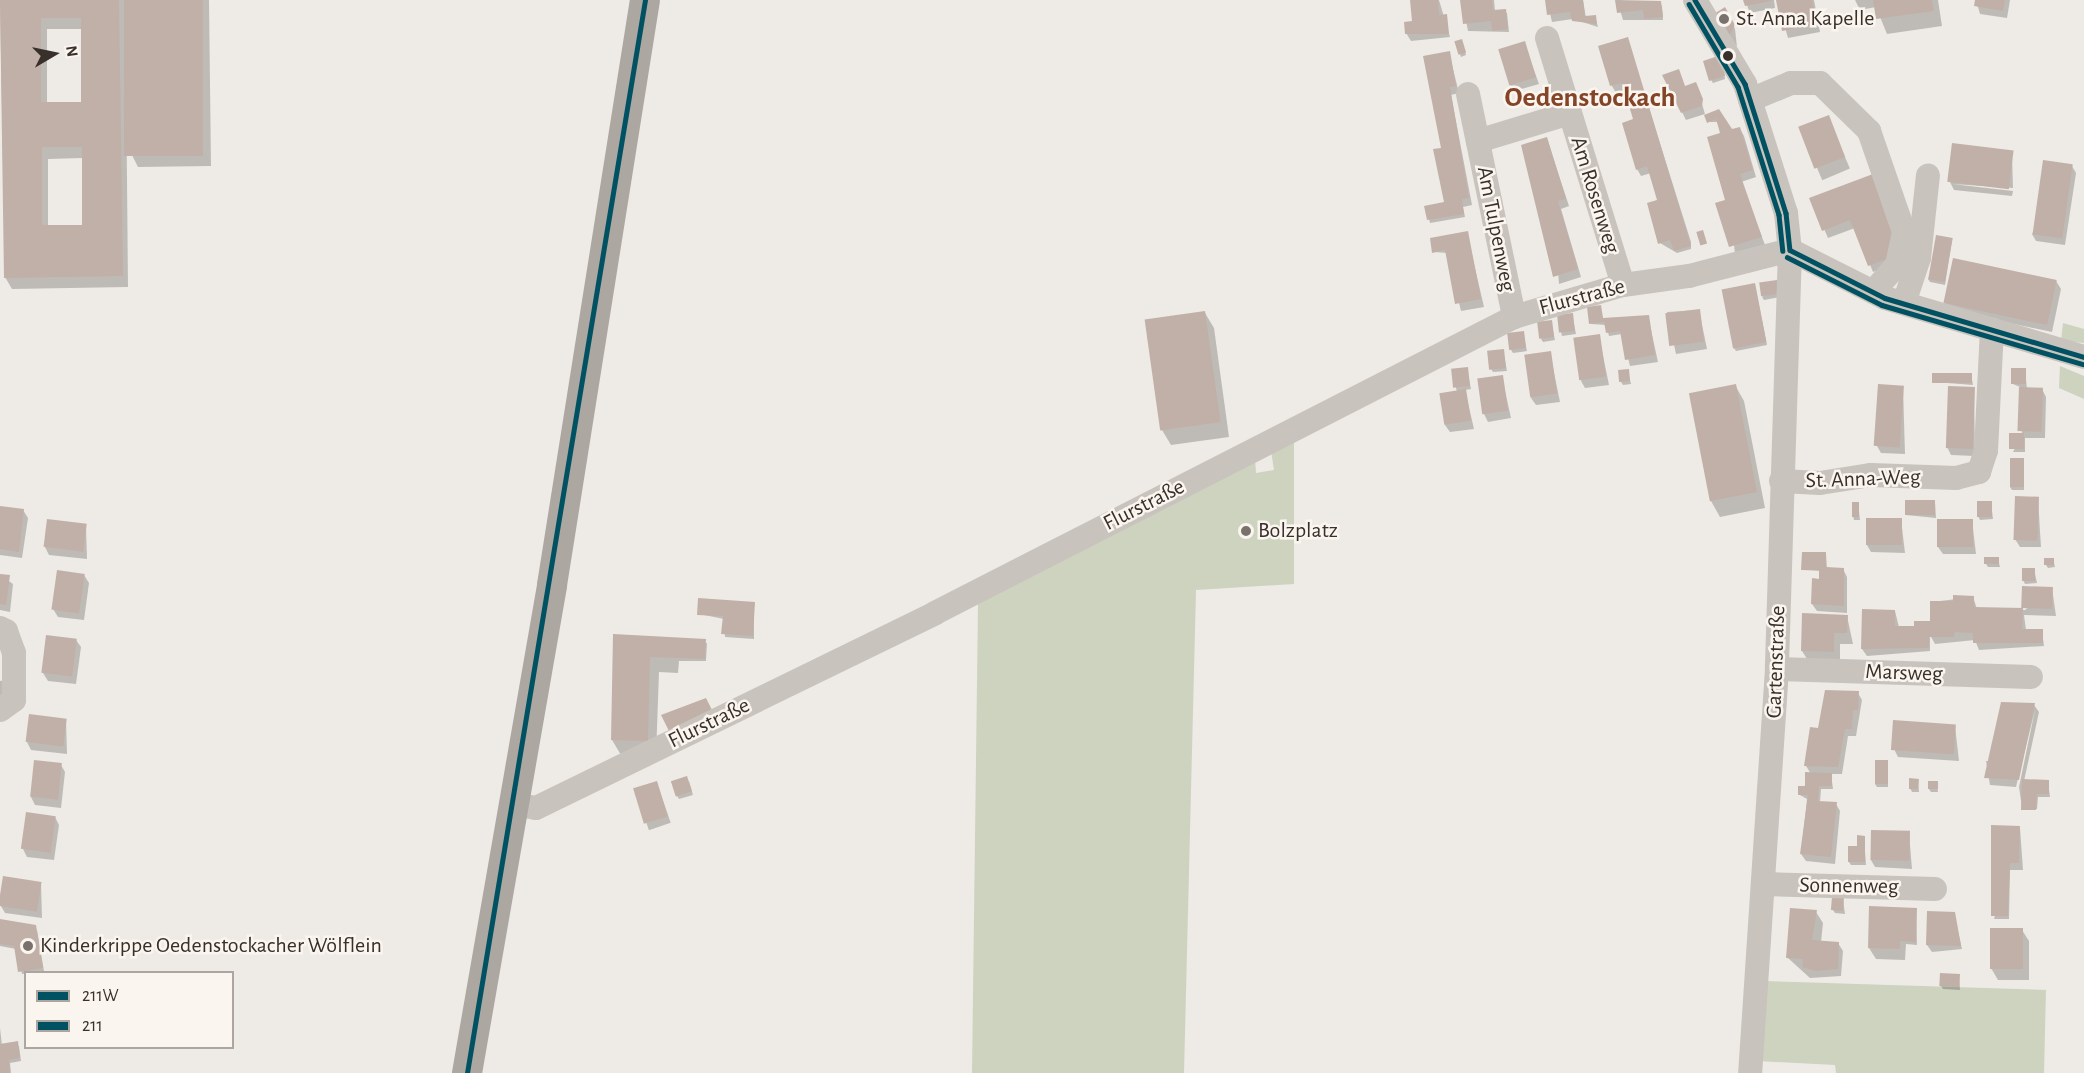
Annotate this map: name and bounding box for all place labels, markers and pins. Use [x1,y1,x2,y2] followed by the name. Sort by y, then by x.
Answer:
[1736,6,1874,32] place label: St. Anna Kapelle
[1717,12,1731,26] marker: St. Anna Kapelle
[1722,50,1734,62] unlabelled marker
[1258,518,1338,544] place label: Bolzplatz
[1239,524,1253,538] marker: Bolzplatz
[40,933,382,959] place label: Kinderkrippe Oedenstockacher Wölflein
[21,939,35,953] marker: Kinderkrippe Oedenstockacher Wölflein

